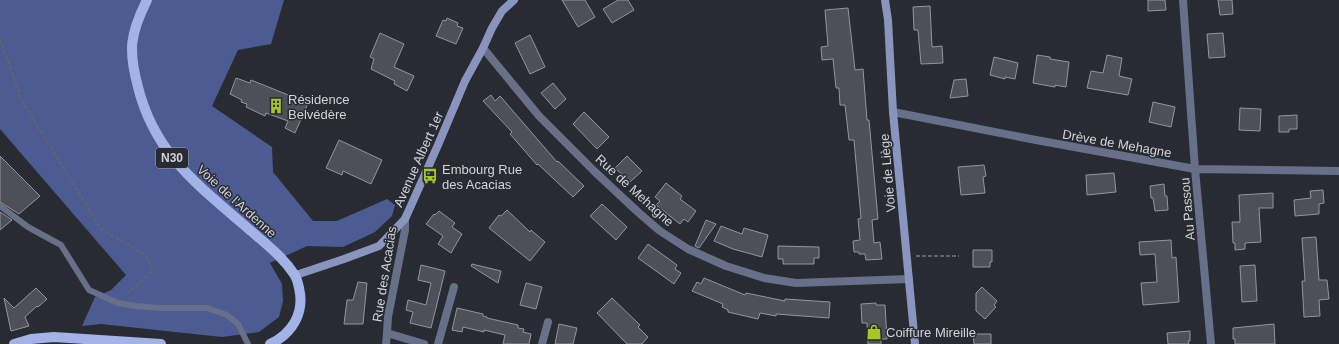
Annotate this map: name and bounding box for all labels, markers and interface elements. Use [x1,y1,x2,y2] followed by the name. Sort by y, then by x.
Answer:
[288,92,349,122] place label: Résidence Belvédère
[267,97,285,115] building icon: Résidence Belvédère
[391,108,447,209] street label: Avenue Albert 1er
[1061,127,1173,160] street label: Drève de Mehagne
[877,133,898,213] street label: Voie de Liège
[156,148,188,168] road number: N30
[593,151,677,229] street label: Rue de Mehagne
[194,162,279,241] street label: Voie de l'Ardenne
[442,162,522,192] place label: Embourg Rue des Acacias
[421,167,439,185] bus stop icon: Embourg Rue des Acacias
[1177,177,1198,241] street label: Au Passou
[370,225,400,323] street label: Rue des Acacias
[865,323,883,341] shop icon: Coiffure Mireille
[886,325,976,340] place label: Coiffure Mireille

